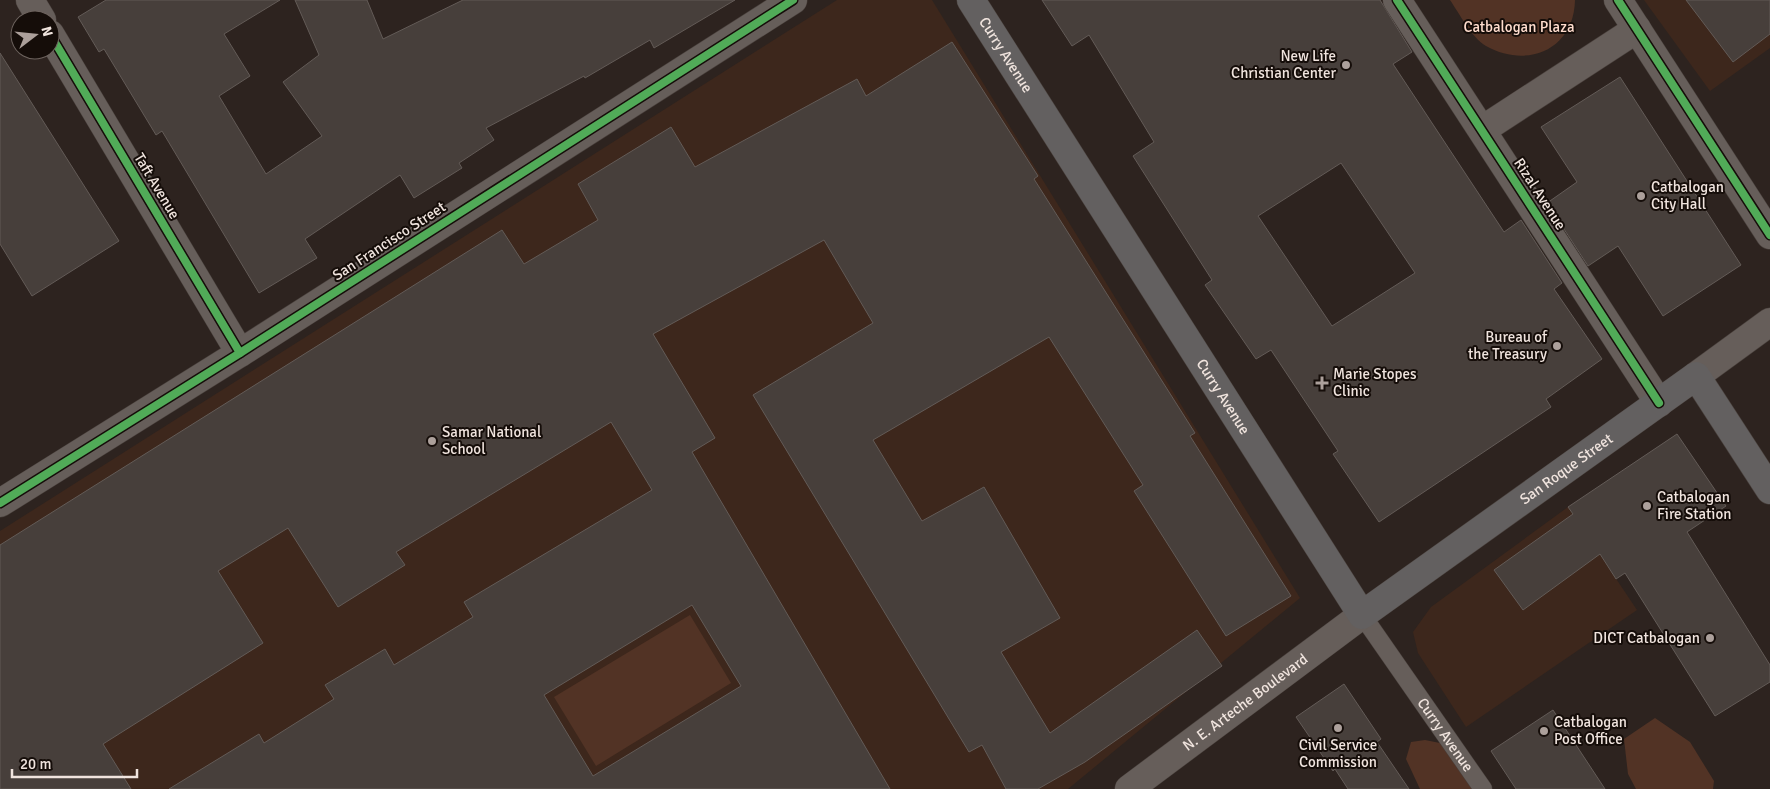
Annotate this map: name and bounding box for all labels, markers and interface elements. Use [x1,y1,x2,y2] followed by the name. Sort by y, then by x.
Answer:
[10,10,60,60] north arrow
[975,14,1037,96] street label: Curry Avenue
[1463,18,1575,36] park label: Catbalogan Plaza
[38,25,57,39] text: N
[1231,47,1336,82] place label: New Life Christian Center
[1340,59,1352,71] marker: New Life Christian Center
[130,150,184,222] street label: Taft Avenue
[1510,155,1570,233] street label: Rizal Avenue
[1651,178,1724,213] place label: Catbalogan City Hall
[1635,190,1647,202] marker: Catbalogan City Hall
[329,198,449,284] street label: San Francisco Street
[1468,328,1548,363] place label: Bureau of the Treasury
[1551,340,1563,352] marker: Bureau of the Treasury
[1193,356,1254,438] street label: Curry Avenue
[1333,365,1417,400] place label: Marie Stopes Clinic
[1315,376,1329,390] marker: Marie Stopes Clinic
[442,423,541,458] place label: Samar National School
[1516,429,1616,508] street label: San Roque Street
[426,435,438,447] marker: Samar National School
[1657,488,1731,523] place label: Catbalogan Fire Station
[1641,500,1653,512] marker: Catbalogan Fire Station
[1593,629,1700,647] place label: DICT Catbalogan
[1704,632,1716,644] marker: DICT Catbalogan
[1179,650,1311,755] street label: N. E. Arteche Boulevard
[1413,694,1477,775] street label: Curry Avenue
[1554,713,1627,748] place label: Catbalogan Post Office
[1332,722,1344,734] marker: Civil Service Commission
[1538,725,1550,737] marker: Catbalogan Post Office
[1299,736,1377,771] place label: Civil Service Commission
[12,746,138,778] scale bar
[20,755,51,773] text: 20 m

